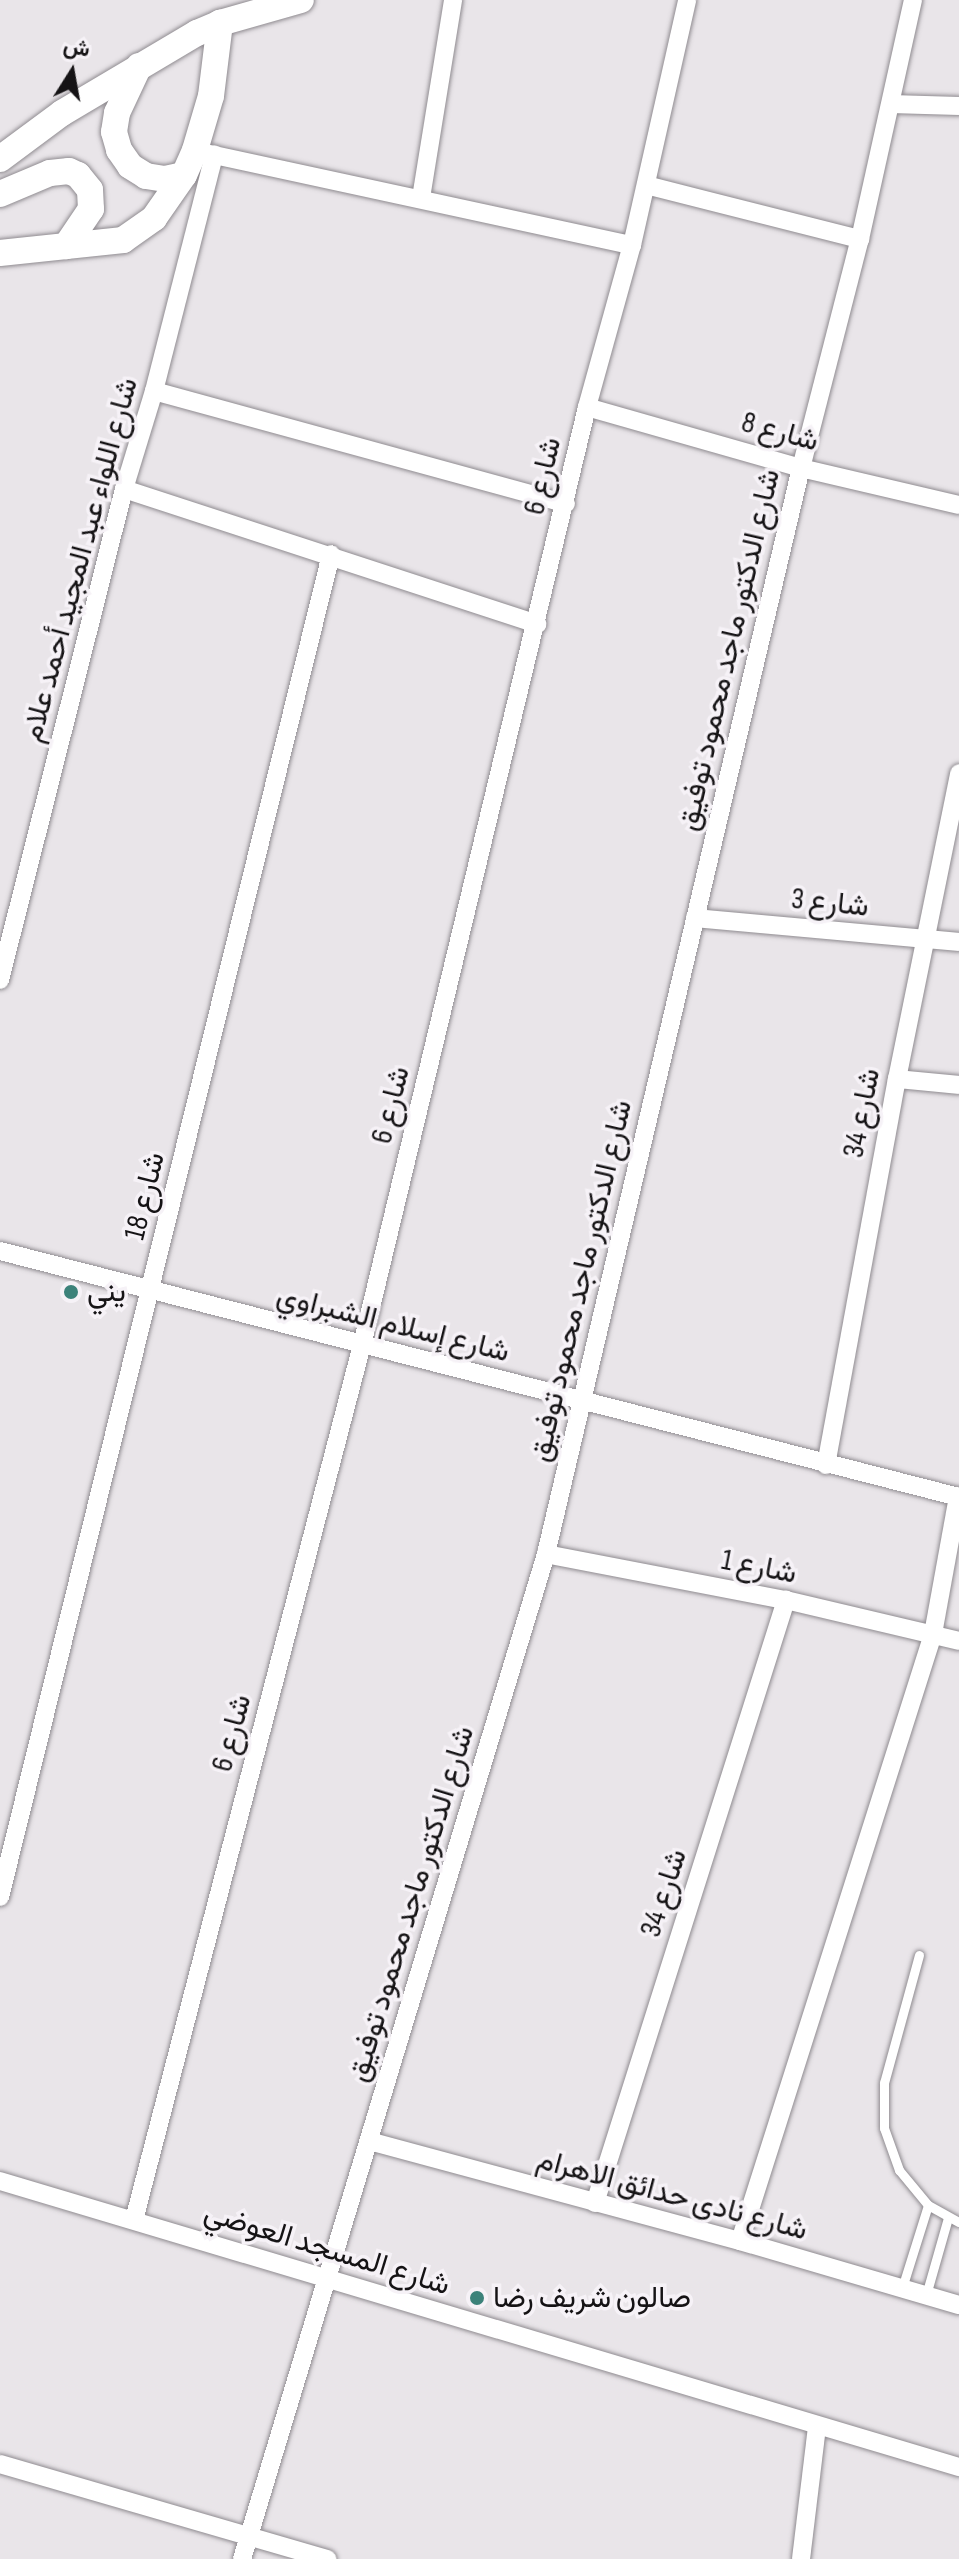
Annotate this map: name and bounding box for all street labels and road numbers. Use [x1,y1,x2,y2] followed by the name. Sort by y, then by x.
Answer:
[14,374,146,746] street label: شارع اللواء عبد المجيد أحمد علام
[738,404,822,460] street label: شارع 8
[517,434,569,518] street label: شارع 6
[670,466,788,834] street label: شارع الدكتور ماجد محمود توفيق
[789,881,871,925] street label: شارع 3
[364,1063,418,1147] street label: شارع 6
[836,1065,888,1161] street label: شارع 34
[522,1097,640,1465] street label: شارع الدكتور ماجد محمود توفيق
[117,1149,173,1243] street label: شارع 18
[273,1278,513,1370] street label: شارع إسلام الشبراوي
[718,1542,800,1592] street label: شارع 1
[204,1691,260,1775] street label: شارع 6
[340,1722,482,2086] street label: شارع الدكتور ماجد محمود توفيق
[633,1845,695,1941] street label: شارع 34
[533,2142,811,2248] street label: شارع نادى حدائق الاهرام
[200,2194,454,2304] street label: شارع المسجد العوضي

